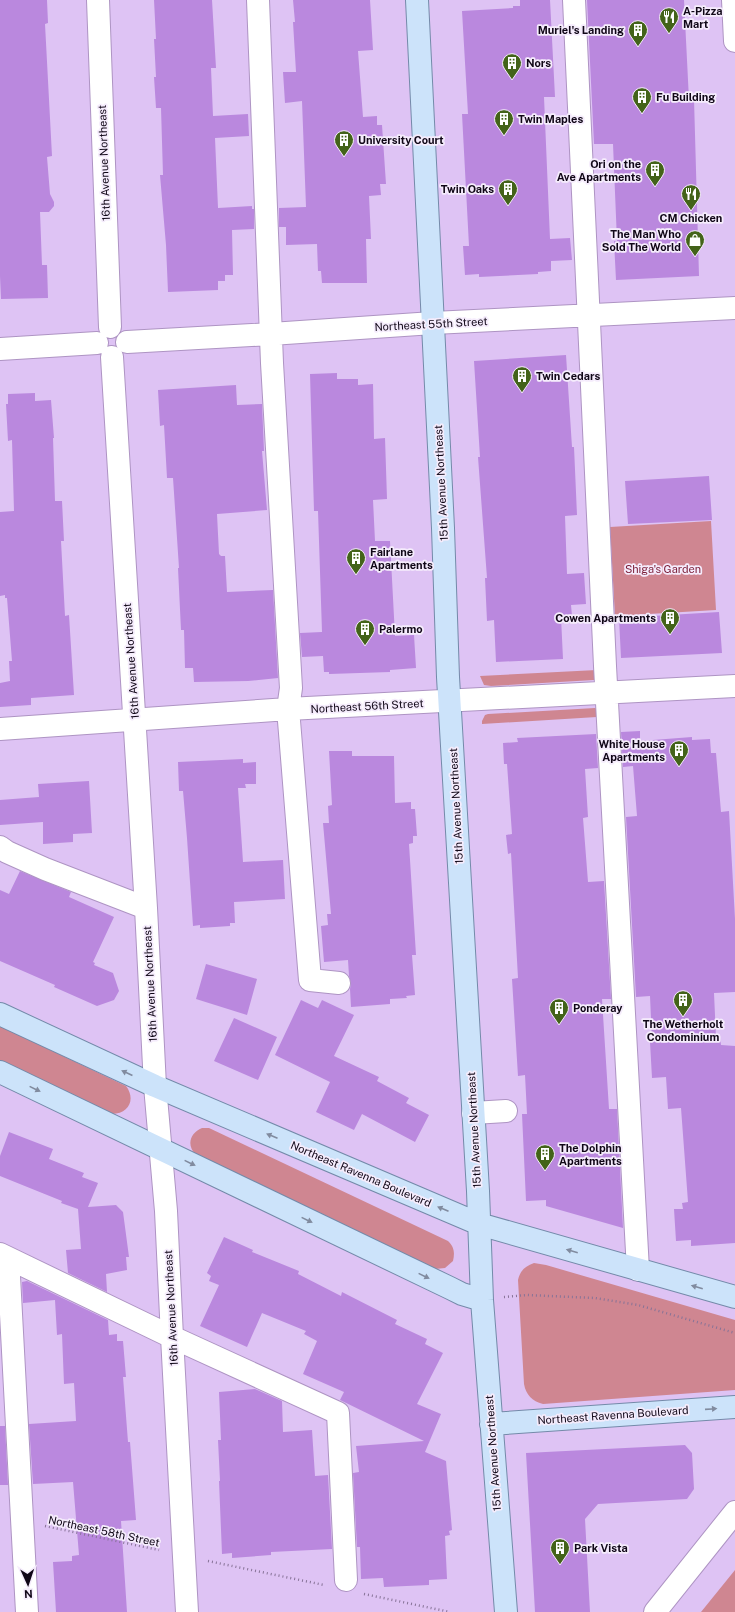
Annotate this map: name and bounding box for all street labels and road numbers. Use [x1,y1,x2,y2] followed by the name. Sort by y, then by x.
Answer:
[96,105,112,221] street label: 16th Avenue Northeast
[374,315,488,333] street label: Northeast 55th Street
[432,425,450,541] street label: 15th Avenue Northeast
[121,603,141,719] street label: 16th Avenue Northeast
[310,697,424,715] street label: Northeast 56th Street
[447,748,465,864] street label: 15th Avenue Northeast
[141,926,159,1042] street label: 16th Avenue Northeast
[465,1072,483,1188] street label: 15th Avenue Northeast
[289,1139,433,1209] street label: Northeast Ravenna Boulevard
[162,1250,180,1366] street label: 16th Avenue Northeast
[483,1395,503,1511] street label: 15th Avenue Northeast
[537,1404,689,1426] street label: Northeast Ravenna Boulevard
[47,1513,161,1549] street label: Northeast 58th Street

